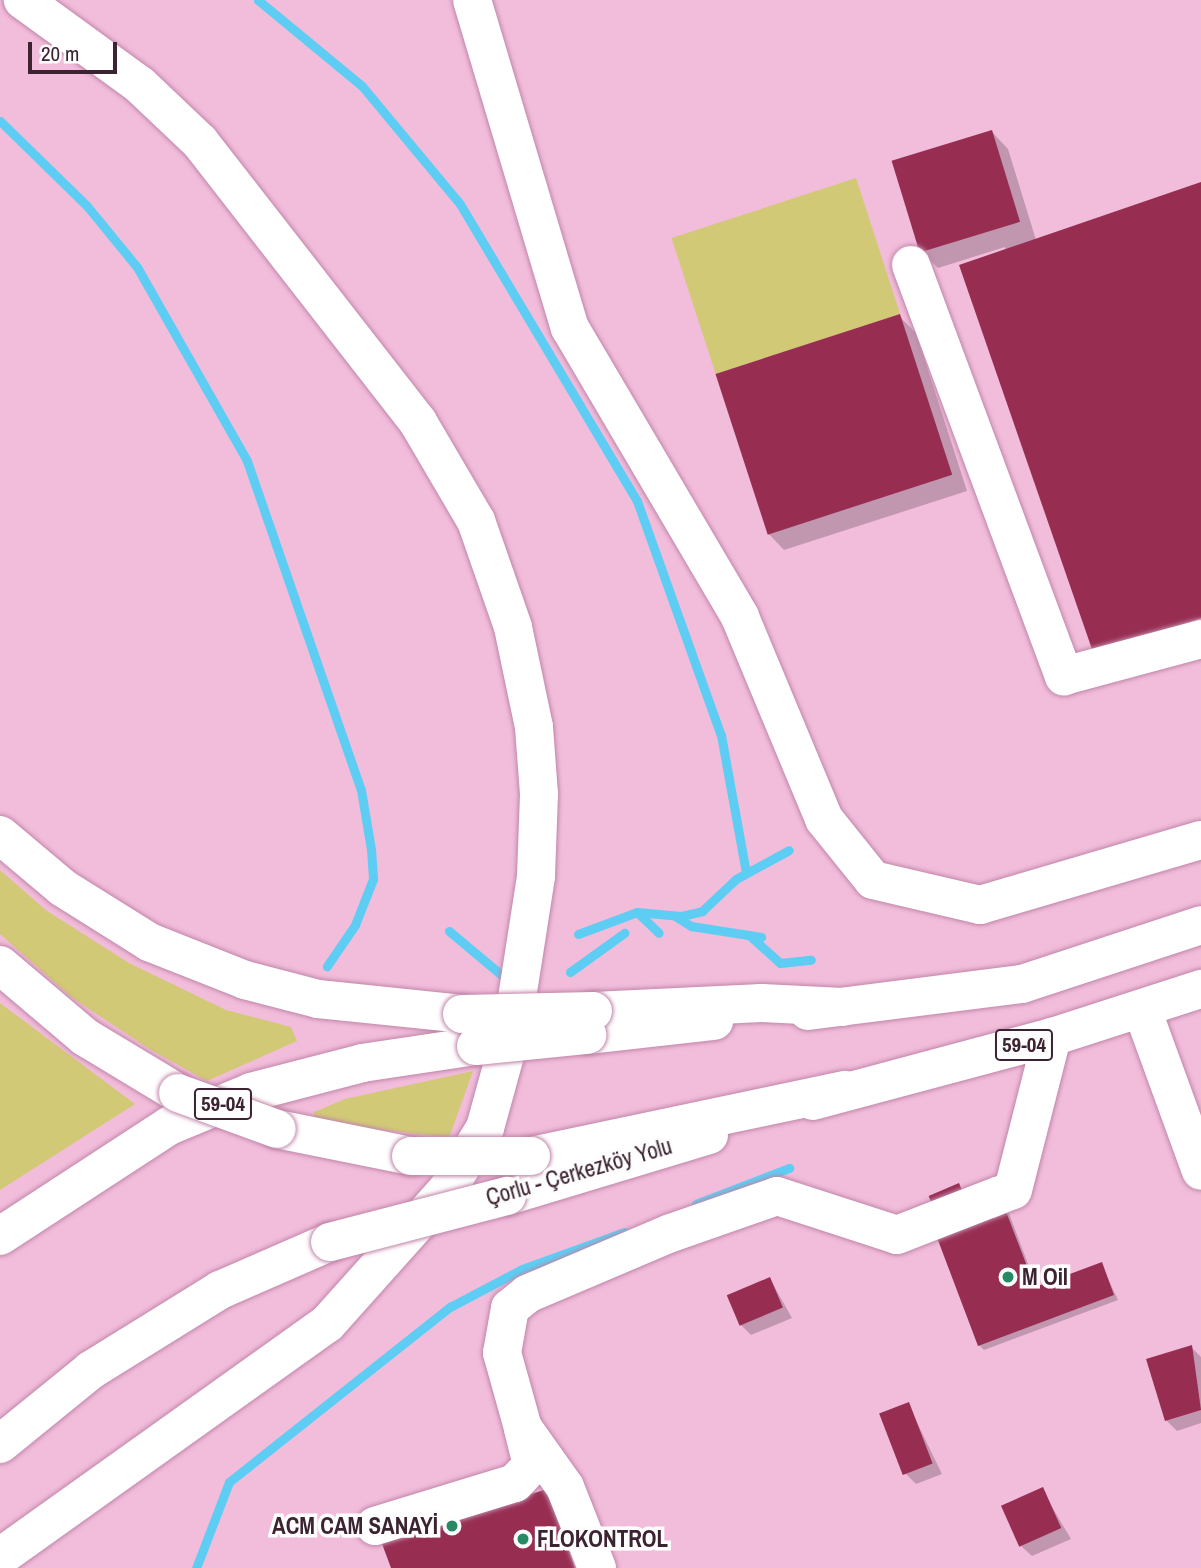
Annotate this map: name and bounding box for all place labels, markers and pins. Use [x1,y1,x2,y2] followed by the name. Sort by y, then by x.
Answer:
[1022,1263,1068,1291] place label: M Oil
[1000,1269,1016,1285] marker: M Oil
[272,1512,438,1540] place label: ACM CAM SANAYİ
[444,1518,460,1534] marker: ACM CAM SANAYİ
[537,1525,668,1553] place label: FLOKONTROL
[515,1531,531,1547] marker: FLOKONTROL

